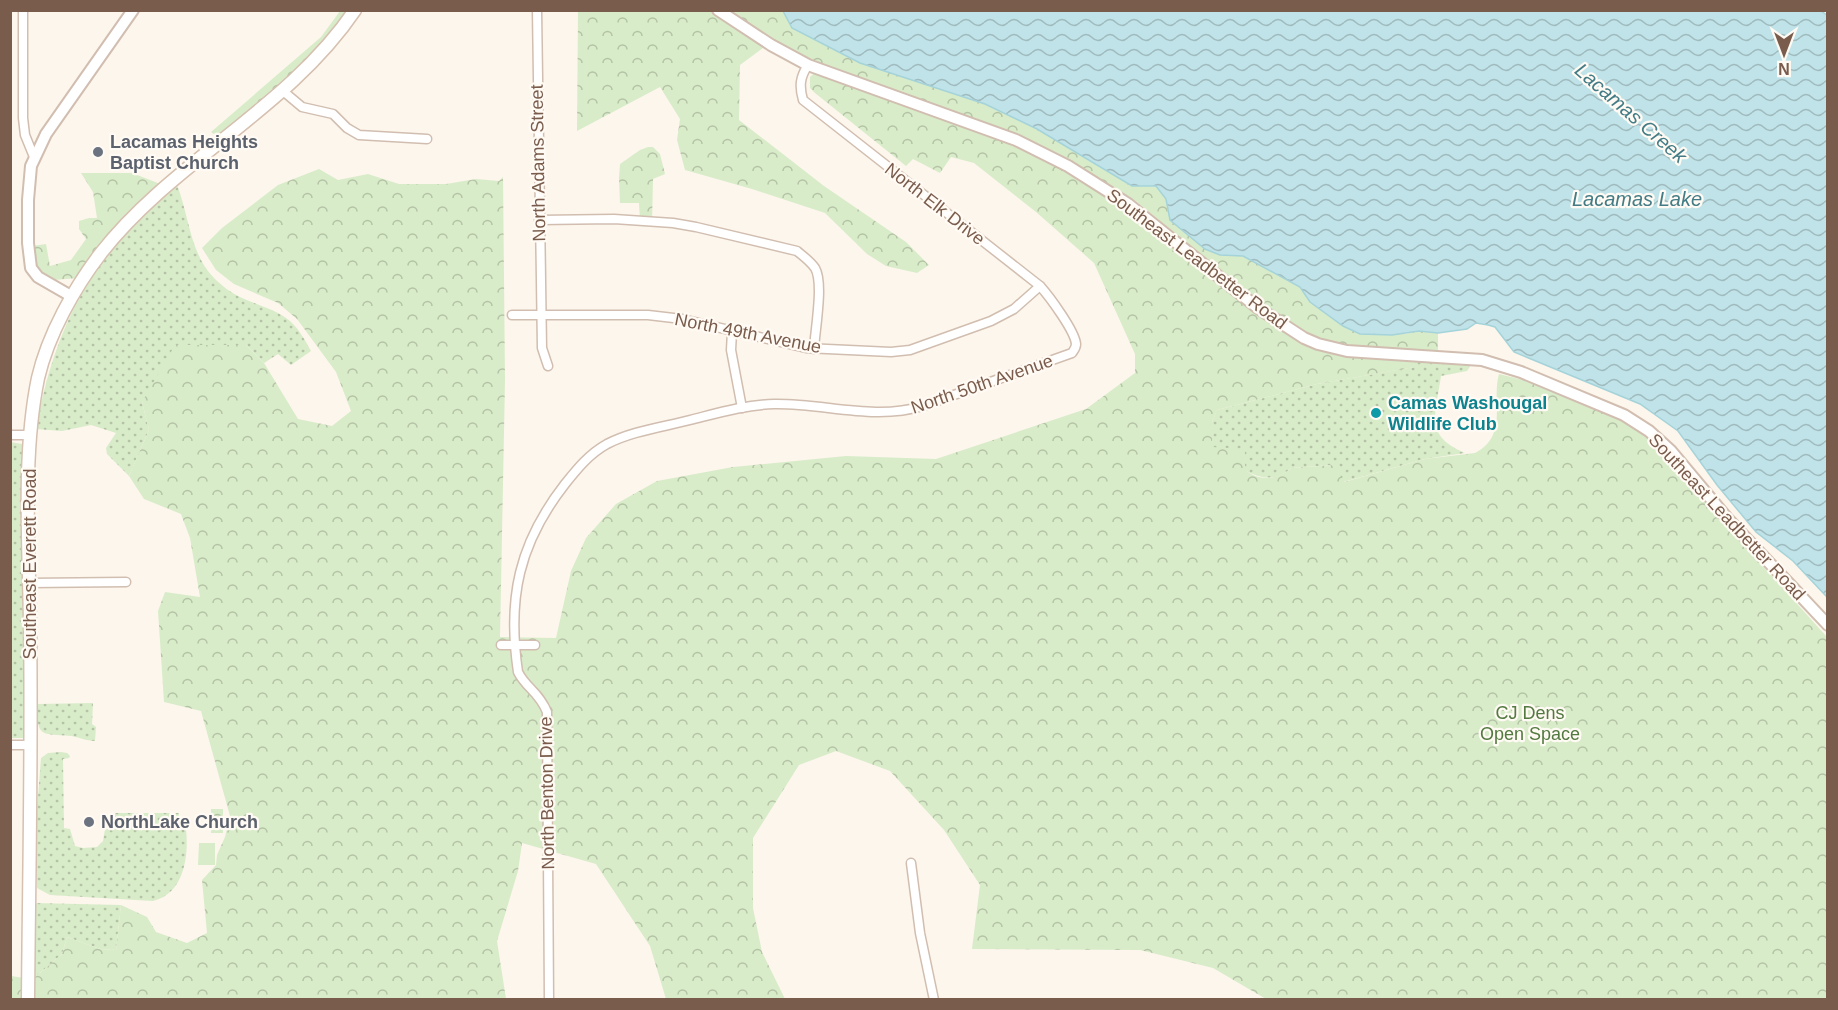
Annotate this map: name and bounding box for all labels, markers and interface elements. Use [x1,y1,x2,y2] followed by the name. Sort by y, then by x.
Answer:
[1754,24,1814,84] north arrow
[1571,59,1692,168] water label: Lacamas Creek
[1778,60,1790,77] text: N
[527,84,549,242] street label: North Adams Street
[110,132,258,173] place label: Lacamas Heights Baptist Church
[91,145,105,159] marker: Lacamas Heights Baptist Church
[881,159,989,249] street label: North Elk Drive
[1103,185,1291,333] street label: Southeast Leadbetter Road
[1572,188,1702,210] water label: Lacamas Lake
[673,309,823,357] street label: North 49th Avenue
[908,350,1056,418] street label: North 50th Avenue
[1388,393,1547,434] place label: Camas Washougal Wildlife Club
[1369,406,1383,420] marker: Camas Washougal Wildlife Club
[1645,430,1809,604] street label: Southeast Leadbetter Road
[20,468,40,660] street label: Southeast Everett Road
[1480,703,1580,744] park label: CJ Dens Open Space
[536,716,558,870] street label: North Benton Drive
[101,812,258,832] place label: NorthLake Church
[82,815,96,829] marker: NorthLake Church

